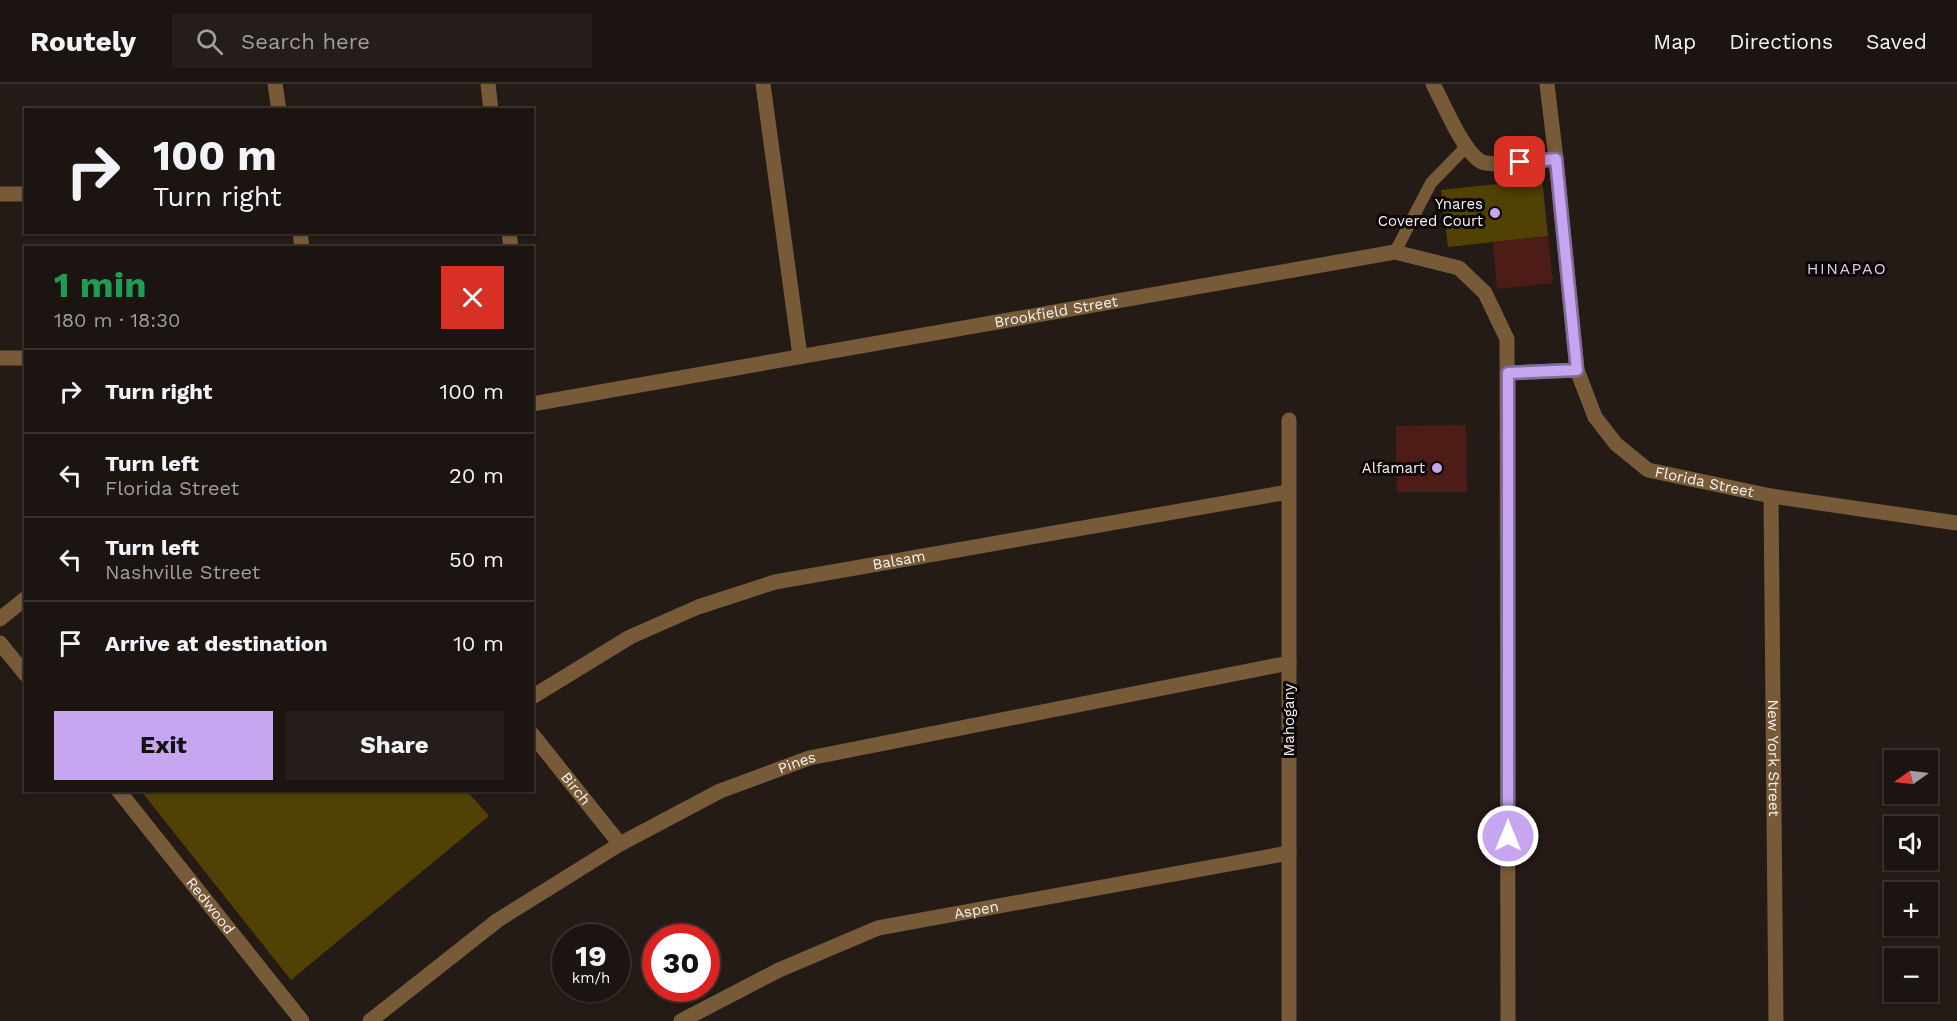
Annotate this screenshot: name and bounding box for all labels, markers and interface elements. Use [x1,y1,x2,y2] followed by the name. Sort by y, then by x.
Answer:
[172,14,592,68] search box
[30,25,136,58] text: Routely
[193,25,226,58] icon: search
[241,29,370,54] text: Search here
[1653,29,1696,54] text: Map
[1729,29,1833,54] text: Directions
[1866,29,1927,54] text: Saved
[153,131,277,180] text: 100 m
[54,132,132,210] icon: right
[1494,136,1545,187] pin
[1503,145,1536,178] icon: arrive
[153,181,282,213] text: Turn right
[1378,195,1484,230] place label: Ynares Covered Court
[1488,206,1502,220] marker: Ynares Covered Court
[1807,259,1887,278] district label: HINAPAO
[54,264,146,306] text: 1 min
[441,266,504,329] button: close
[993,292,1120,331] street label: Brookfield Street
[54,308,180,332] text: 180 m · 18:30
[54,375,87,408] icon: right
[105,379,212,404] text: Turn right
[440,379,504,404] text: 100 m
[105,451,199,476] text: Turn left
[54,459,87,492] icon: left
[1362,459,1426,477] place label: Alfamart
[1430,461,1444,475] marker: Alfamart
[449,463,504,488] text: 20 m
[1653,463,1756,501] street label: Florida Street
[105,476,239,500] text: Florida Street
[105,535,199,560] text: Turn left
[54,543,87,576] icon: left
[449,547,504,572] text: 50 m
[871,547,927,574] street label: Balsam
[105,560,260,584] text: Nashville Street
[54,627,87,660] icon: arrive
[105,631,328,656] text: Arrive at destination
[453,631,504,656] text: 10 m
[1280,683,1298,756] street label: Mahogany
[1764,699,1783,817] street label: New York Street
[54,711,273,780] button: Exit
[285,711,504,780] button: Share
[776,748,817,778] street label: Pines
[1884,750,1938,804] north arrow
[1884,750,1938,1002] map controls
[557,768,594,809] street label: Birch
[1476,804,1540,868] position arrow
[1884,816,1938,870] button: sound
[182,874,238,938] street label: Redwood
[1884,882,1938,936] button: +
[953,897,1000,923] street label: Aspen
[642,924,720,1002] speed limit sign: 30
[575,938,607,973] text: 19
[1884,948,1938,1002] button: −
[572,969,610,987] text: km/h

